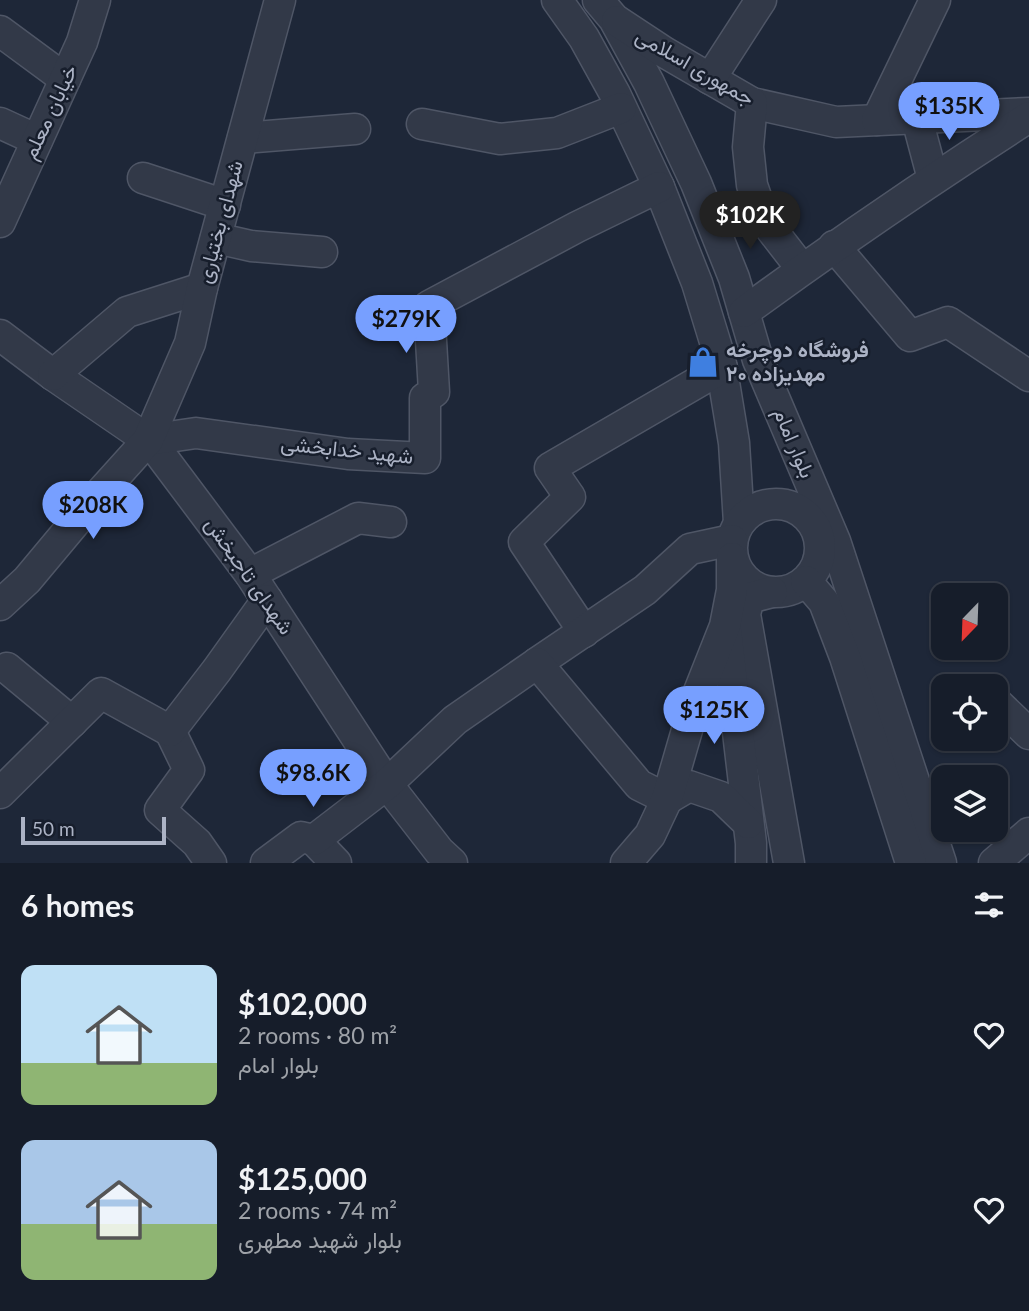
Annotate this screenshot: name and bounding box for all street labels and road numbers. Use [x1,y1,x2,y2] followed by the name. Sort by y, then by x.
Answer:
[631,22,759,111] street label: جمهوری اسلامی
[16,60,84,164] street label: خیابان معلم
[190,157,249,286] street label: شهدای بختیاری
[767,404,821,482] street label: بلوار امام
[279,429,415,470] street label: شهید خدابخشی
[199,512,300,640] street label: شهدای تاجبخش

